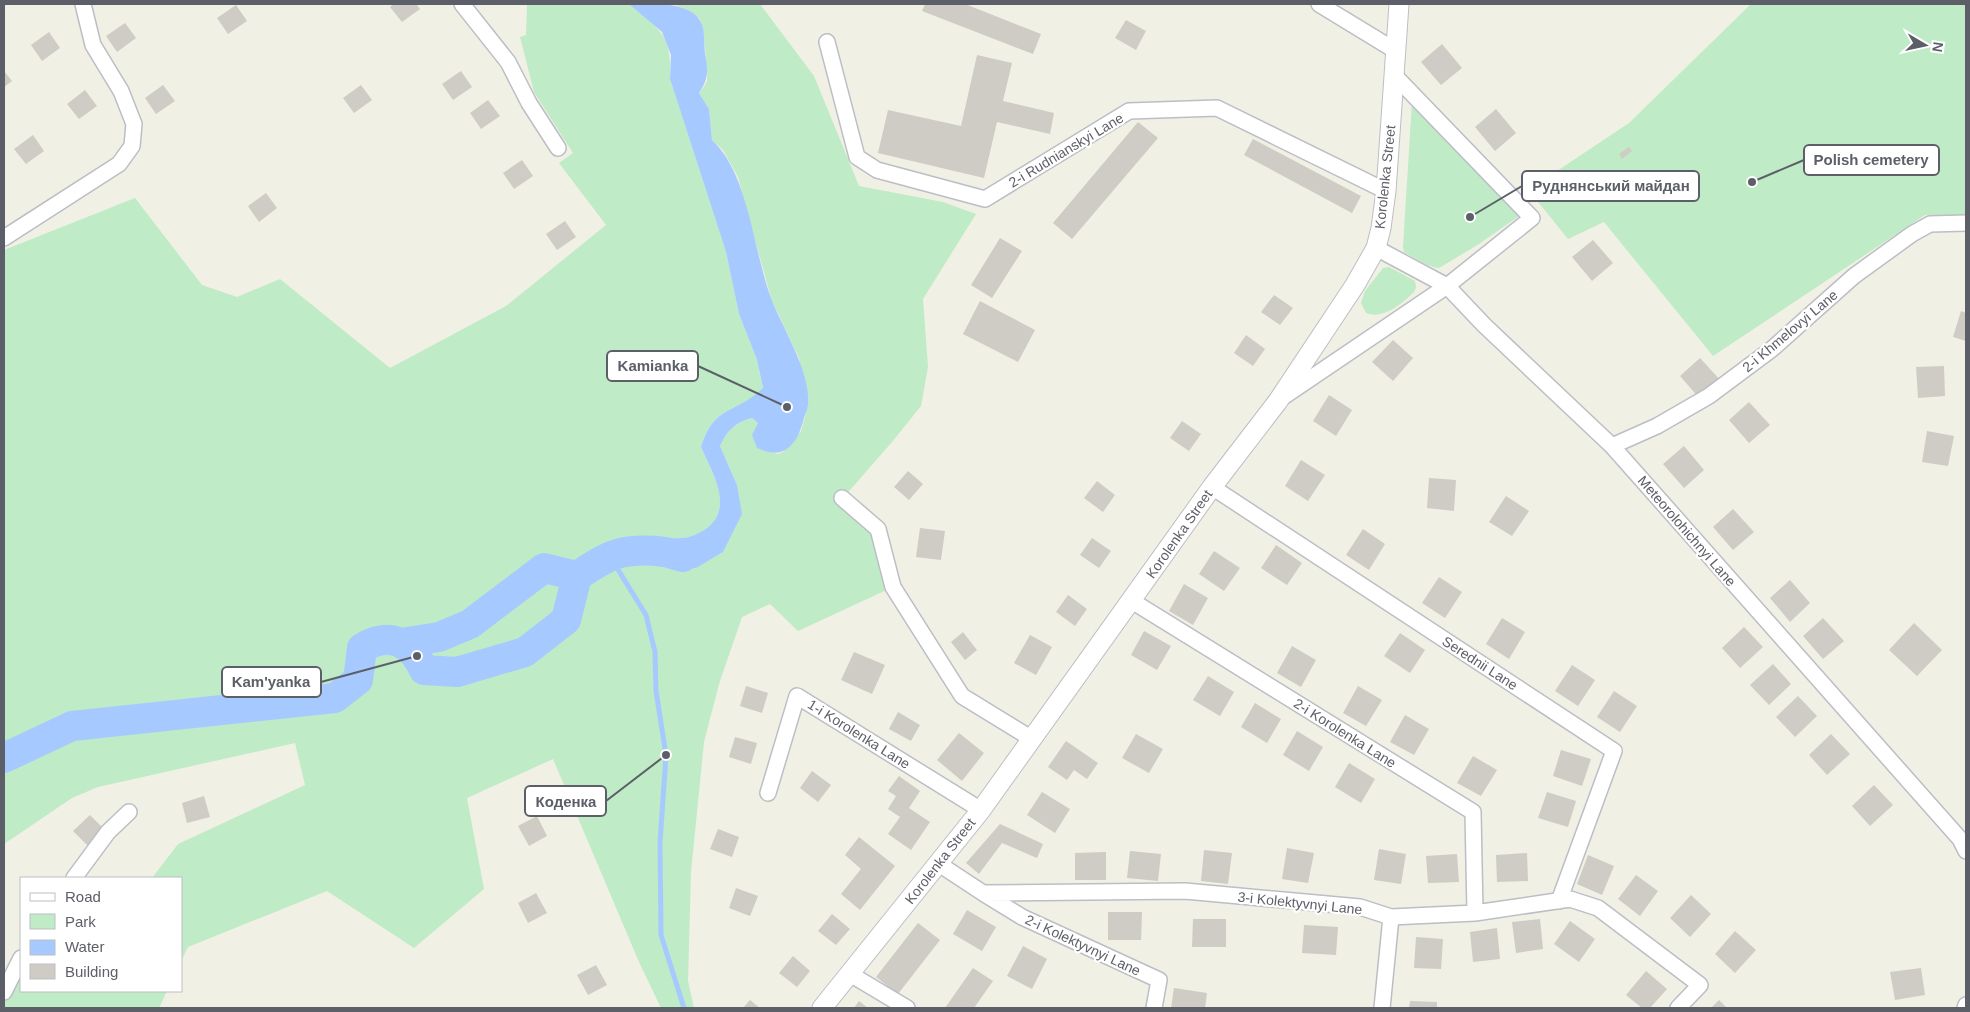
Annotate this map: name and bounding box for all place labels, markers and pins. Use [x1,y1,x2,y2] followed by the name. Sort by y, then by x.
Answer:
[1804,145,1939,175] callout: Polish cemetery
[1522,171,1699,201] callout: Руднянський майдан
[607,351,698,381] callout: Kamianka
[222,667,321,697] callout: Kam'yanka
[525,786,606,816] callout: Коденка

